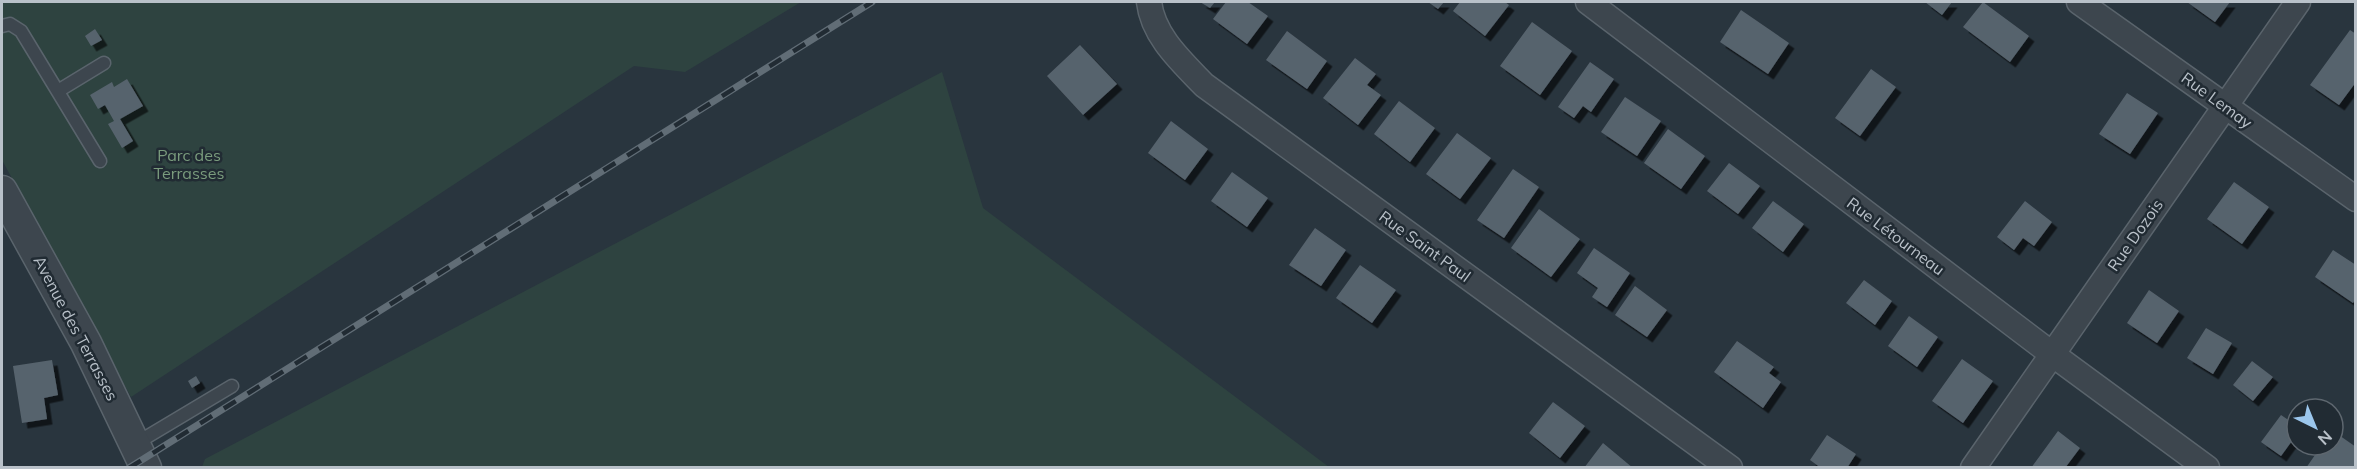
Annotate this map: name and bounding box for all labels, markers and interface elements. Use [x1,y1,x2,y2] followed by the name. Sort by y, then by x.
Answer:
[2178,68,2257,133] street label: Rue Lemay
[154,145,224,183] park label: Parc des Terrasses
[1843,193,1949,279] street label: Rue Létourneau
[2103,195,2167,275] street label: Rue Dozois
[1375,206,1475,286] street label: Rue Saint Paul
[29,252,123,404] street label: Avenue des Terrasses
[2285,397,2345,457] north arrow
[2314,427,2336,449] text: N

